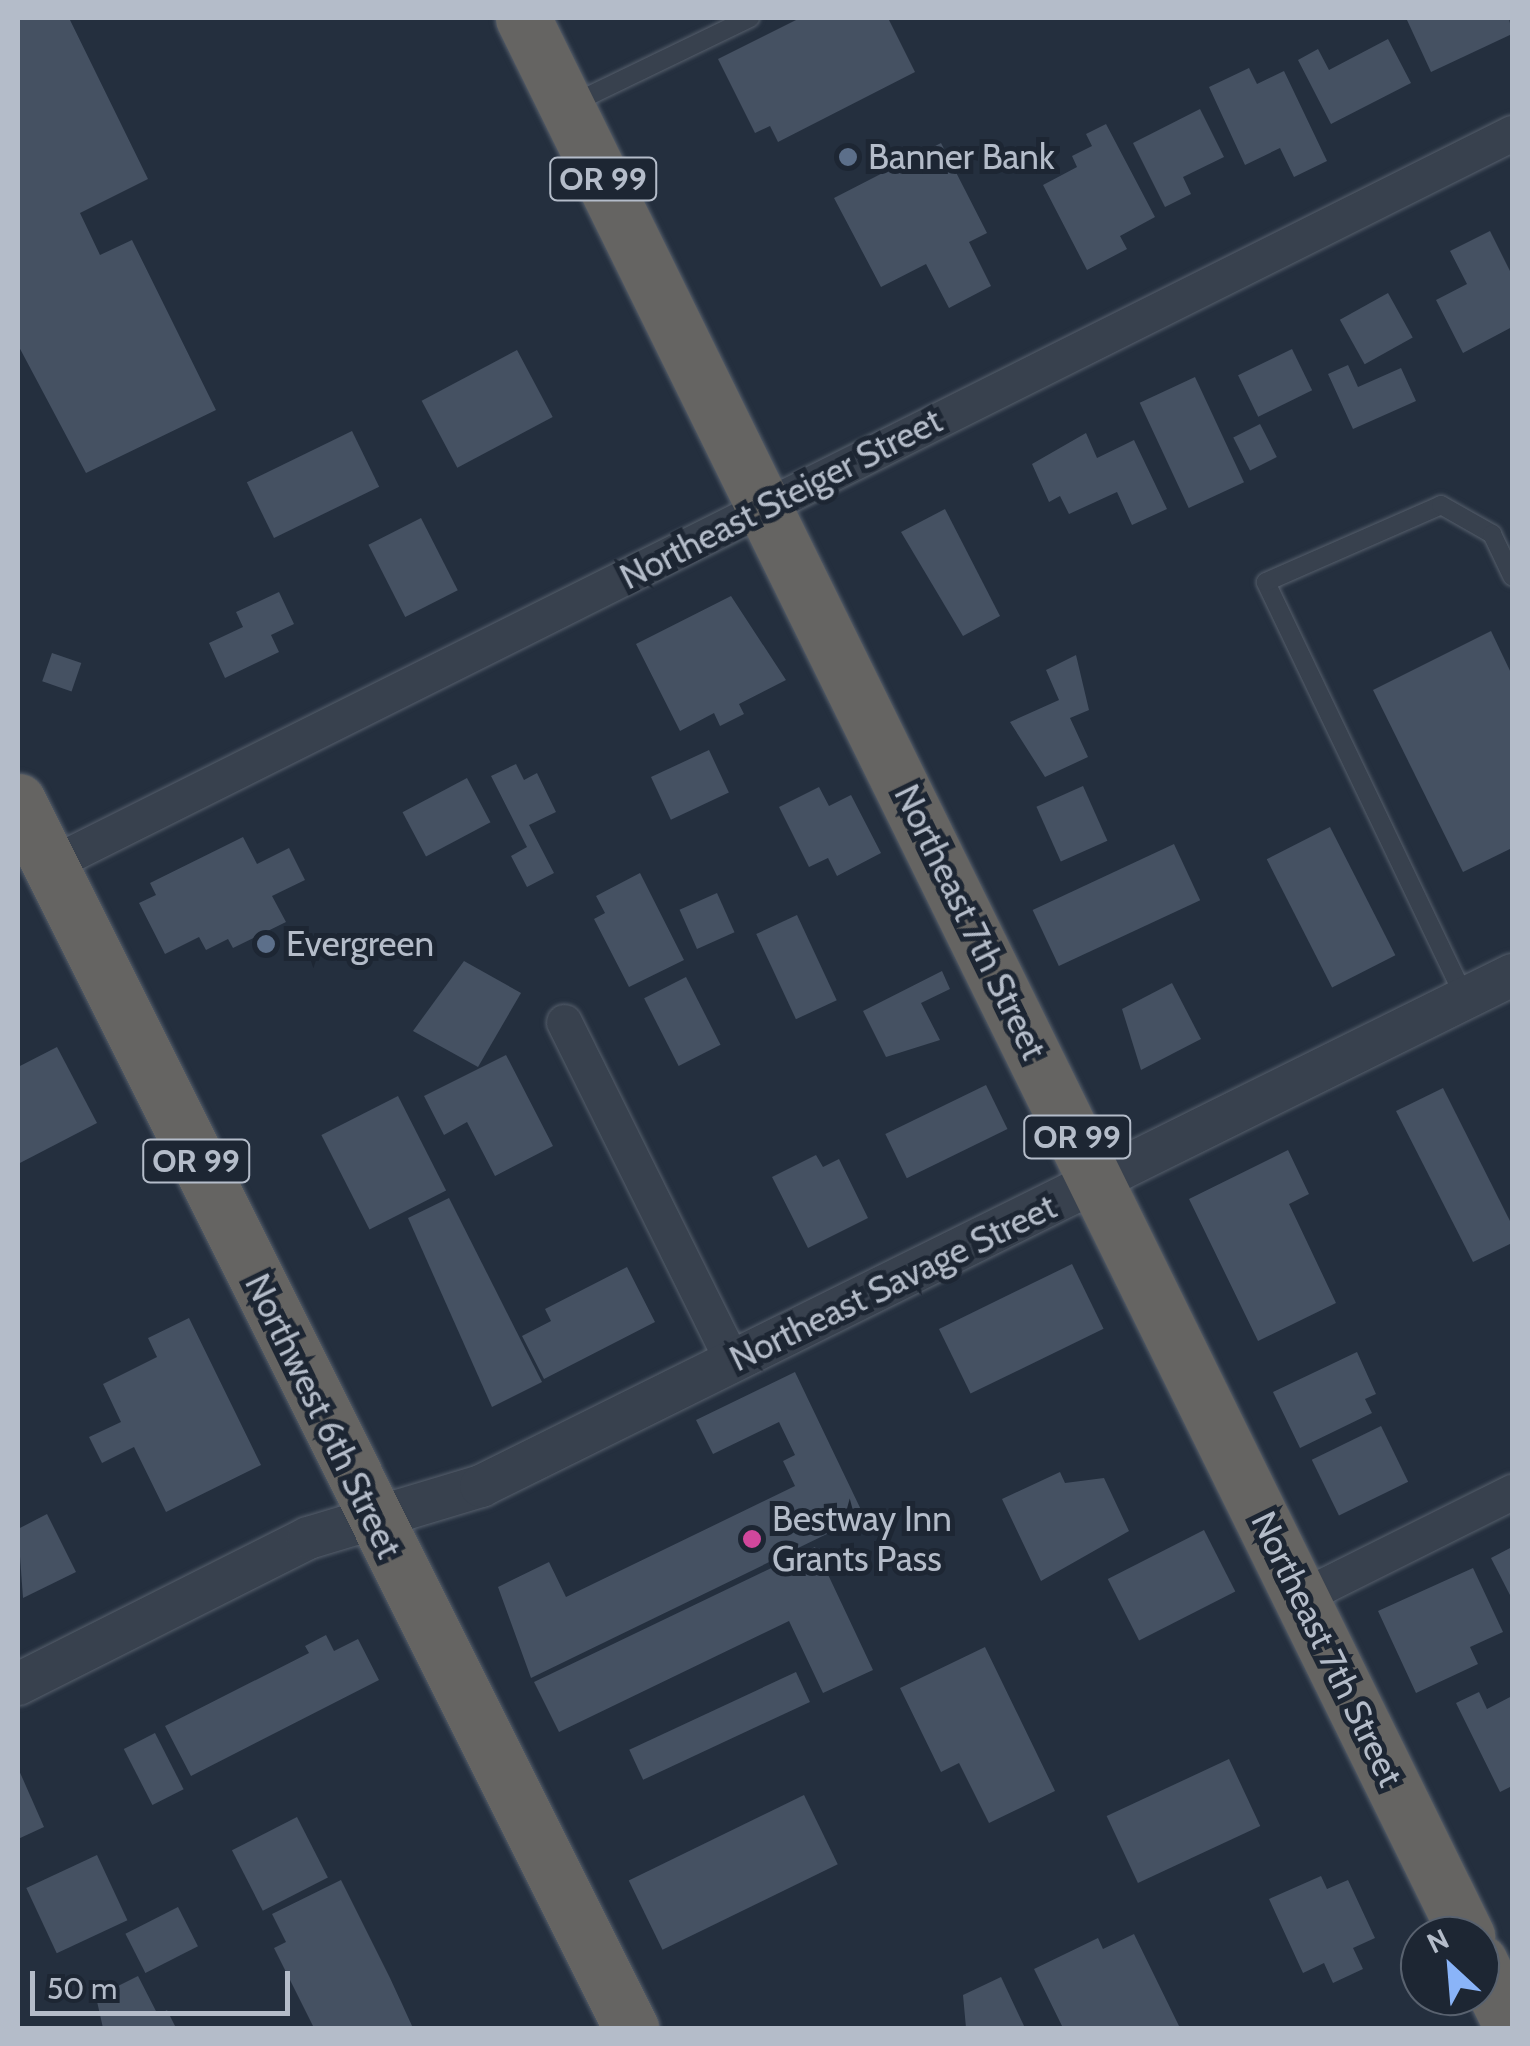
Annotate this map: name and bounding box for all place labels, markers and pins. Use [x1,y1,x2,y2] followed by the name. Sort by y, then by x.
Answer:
[868,136,1055,178] place label: Banner Bank
[837,146,859,168] marker: Banner Bank
[286,923,434,965] place label: Evergreen
[255,933,277,955] marker: Evergreen
[772,1498,952,1580] place label: Bestway Inn Grants Pass
[741,1528,763,1550] marker: Bestway Inn Grants Pass

